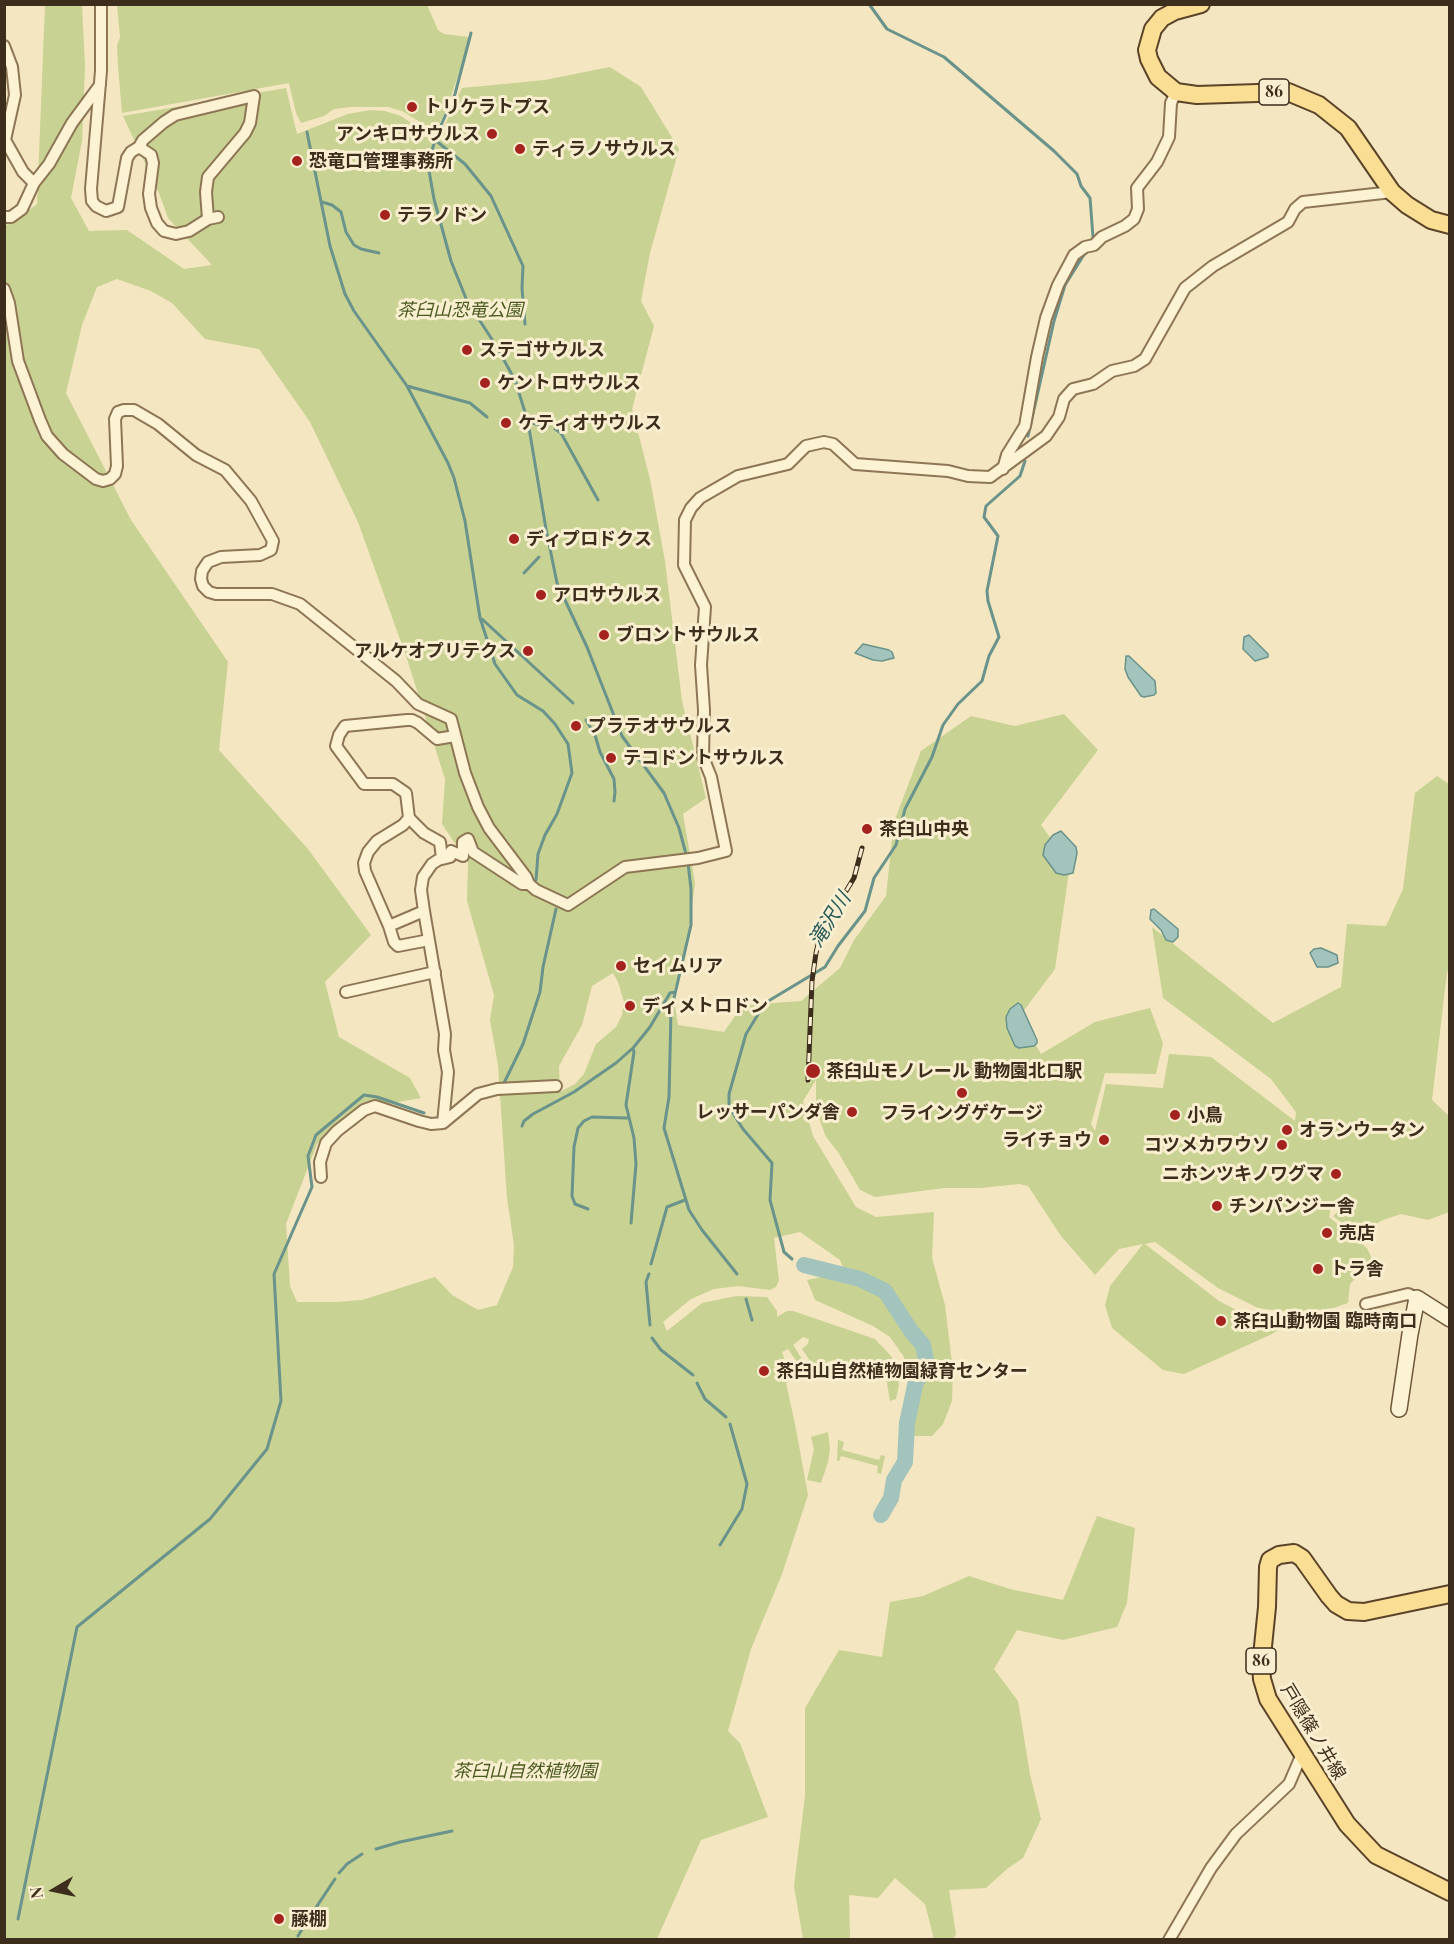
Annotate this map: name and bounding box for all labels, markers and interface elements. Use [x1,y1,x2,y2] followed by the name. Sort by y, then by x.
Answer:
[1259,79,1289,105] road number: 86
[424,96,550,118] place label: トリケラトプス
[405,100,419,114] marker: トリケラトプス
[336,123,480,145] place label: アンキロサウルス
[485,127,499,141] marker: アンキロサウルス
[532,138,676,160] place label: ティラノサウルス
[513,142,527,156] marker: ティラノサウルス
[309,150,453,172] place label: 恐竜口管理事務所
[290,154,304,168] marker: 恐竜口管理事務所
[397,204,487,226] place label: テラノドン
[378,208,392,222] marker: テラノドン
[397,299,523,321] park label: 茶臼山恐竜公園
[479,339,605,361] place label: ステゴサウルス
[460,343,474,357] marker: ステゴサウルス
[497,372,641,394] place label: ケントロサウルス
[478,376,492,390] marker: ケントロサウルス
[518,412,662,434] place label: ケティオサウルス
[499,416,513,430] marker: ケティオサウルス
[526,528,652,550] place label: ディプロドクス
[507,532,521,546] marker: ディプロドクス
[553,584,661,606] place label: アロサウルス
[534,588,548,602] marker: アロサウルス
[616,624,760,646] place label: ブロントサウルス
[597,628,611,642] marker: ブロントサウルス
[354,640,516,662] place label: アルケオプリテクス
[521,644,535,658] marker: アルケオプリテクス
[588,715,732,737] place label: プラテオサウルス
[569,719,583,733] marker: プラテオサウルス
[623,747,785,769] place label: テコドントサウルス
[604,751,618,765] marker: テコドントサウルス
[879,818,969,840] place label: 茶臼山中央
[860,822,874,836] marker: 茶臼山中央
[804,888,856,952] water label: 滝沢川
[633,955,723,977] place label: セイムリア
[614,959,628,973] marker: セイムリア
[642,995,768,1017] place label: ディメトロドン
[623,999,637,1013] marker: ディメトロドン
[826,1060,1082,1082] place label: 茶臼山モノレール 動物園北口駅
[804,1062,822,1080] marker: 茶臼山モノレール 動物園北口駅
[955,1086,969,1100] marker: フライングゲケージ
[696,1101,840,1123] place label: レッサーパンダ舎
[881,1102,1043,1124] place label: フライングゲケージ
[1187,1104,1223,1126] place label: 小鳥
[845,1105,859,1119] marker: レッサーパンダ舎
[1168,1108,1182,1122] marker: 小鳥
[1299,1119,1425,1141] place label: オランウータン
[1280,1123,1294,1137] marker: オランウータン
[1002,1129,1092,1151] place label: ライチョウ
[1097,1133,1111,1147] marker: ライチョウ
[1144,1134,1270,1156] place label: コツメカワウソ
[1275,1138,1289,1152] marker: コツメカワウソ
[1162,1163,1324,1185] place label: ニホンツキノワグマ
[1329,1167,1343,1181] marker: ニホンツキノワグマ
[1229,1195,1355,1217] place label: チンパンジー舎
[1210,1199,1224,1213] marker: チンパンジー舎
[1339,1222,1375,1244] place label: 売店
[1320,1226,1334,1240] marker: 売店
[1330,1258,1384,1280] place label: トラ舎
[1311,1262,1325,1276] marker: トラ舎
[1233,1310,1417,1332] place label: 茶臼山動物園 臨時南口
[1214,1314,1228,1328] marker: 茶臼山動物園 臨時南口
[776,1360,1028,1382] place label: 茶臼山自然植物園緑育センター
[757,1364,771,1378] marker: 茶臼山自然植物園緑育センター
[1246,1648,1276,1674] road number: 86
[1276,1680,1350,1784] street label: 戸隠篠ノ井線
[453,1760,597,1782] park label: 茶臼山自然植物園
[24,1860,84,1920] north arrow
[24,1886,47,1900] text: N
[291,1908,327,1930] place label: 藤棚
[272,1912,286,1926] marker: 藤棚

